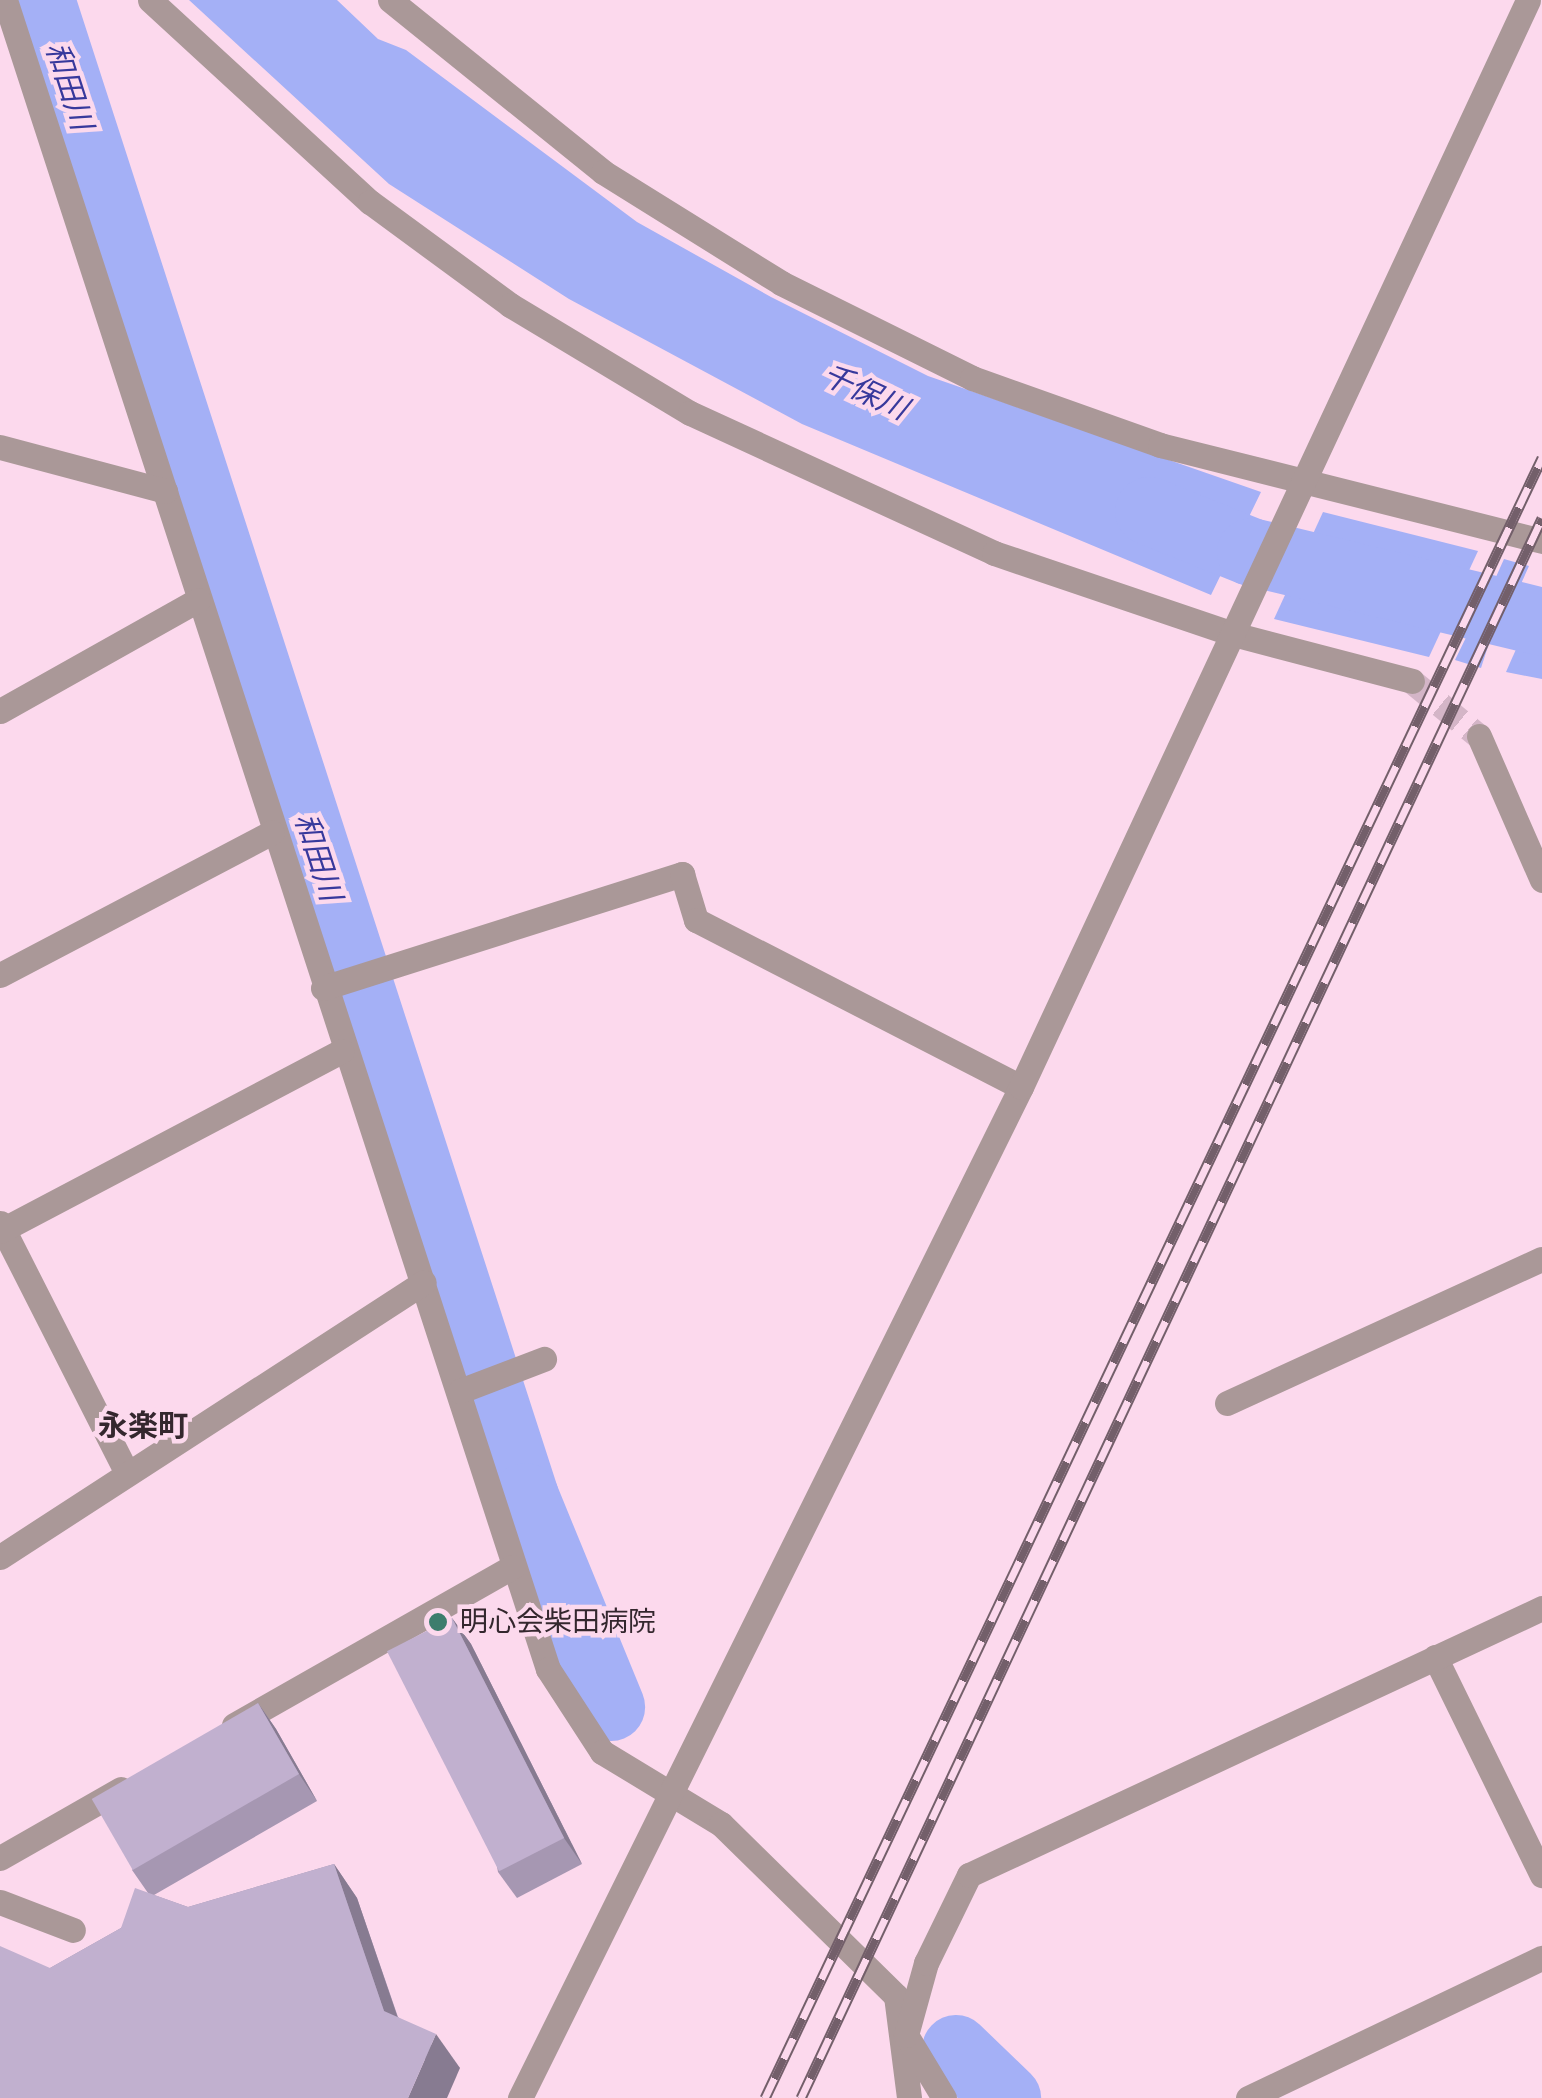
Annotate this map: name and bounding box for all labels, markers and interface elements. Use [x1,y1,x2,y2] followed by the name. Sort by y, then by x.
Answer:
[38,38,100,134] water label: 和田川
[817,357,913,427] water label: 千保川
[287,809,349,905] water label: 和田川
[98,1408,188,1444] district label: 永楽町
[460,1605,656,1639] place label: 明心会柴田病院
[425,1609,451,1635] marker: 明心会柴田病院

